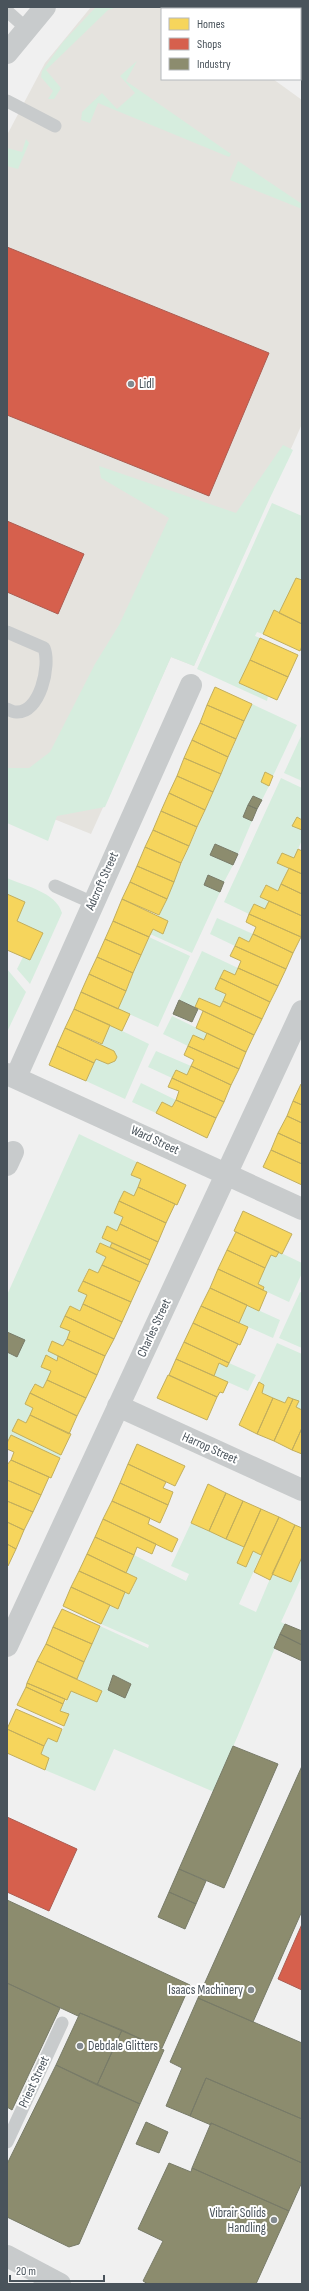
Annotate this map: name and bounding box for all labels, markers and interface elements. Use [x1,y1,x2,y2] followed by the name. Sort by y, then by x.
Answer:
[161,8,301,80] legend
[197,17,225,32] text: Homes
[197,37,222,52] text: Shops
[197,57,231,72] text: Industry
[139,376,154,392] place label: Lidl
[126,379,136,389] marker: Lidl
[82,849,122,913] street label: Adcroft Street
[128,1122,182,1158] street label: Ward Street
[134,1296,174,1360] street label: Charles Street
[180,1429,240,1467] street label: Harrop Street
[168,1982,243,1998] place label: Isaacs Machinery
[246,1985,256,1995] marker: Isaacs Machinery
[88,2038,158,2054] place label: Debdale Glitters
[75,2041,85,2051] marker: Debdale Glitters
[15,2054,53,2110] street label: Priest Street
[209,2205,266,2236] place label: Vibrair Solids Handling
[269,2215,279,2225] marker: Vibrair Solids Handling
[10,2257,104,2283] scale bar
[16,2264,36,2279] text: 20 m

